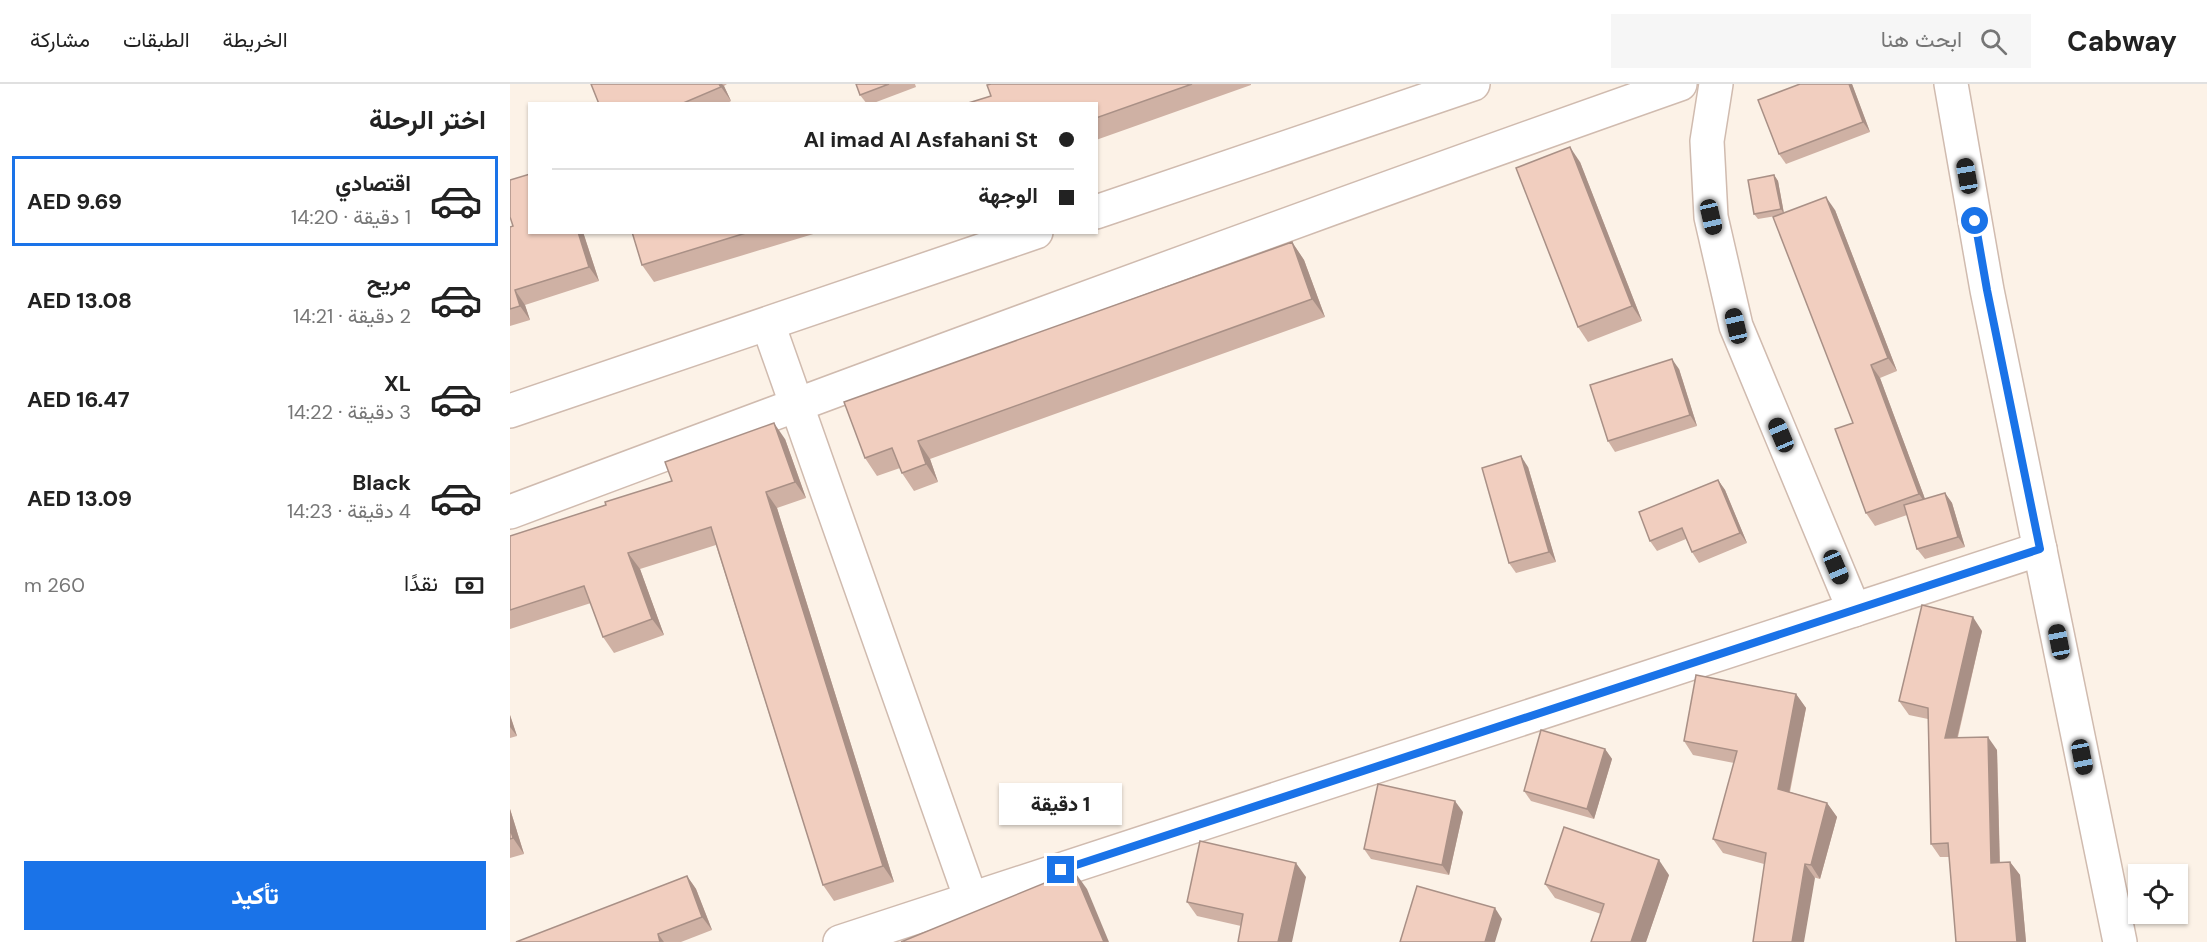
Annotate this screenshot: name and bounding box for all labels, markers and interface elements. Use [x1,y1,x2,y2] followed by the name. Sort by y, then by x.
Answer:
[1611,14,2031,68] search box
[2067,23,2177,60] text: Cabway
[1881,25,1962,54] text: ابحث هنا
[1977,25,2010,58] icon: search
[30,26,90,54] text: مشاركة
[123,26,190,54] text: الطبقات
[223,26,288,54] text: الخريطة
[369,102,486,137] text: اختر الرحلة
[804,125,1038,154] text: Al imad Al Asfahani St
[1955,157,1979,195] car
[335,169,411,198] text: اقتصادي
[429,174,483,228] icon: car
[978,181,1038,210] text: الوجهة
[27,187,122,216] text: AED 9.69
[1698,197,1724,237] car
[291,204,411,230] text: 1 دقيقة · 14:20
[1961,207,1988,234] route start
[367,268,411,297] text: مريح
[429,273,483,327] icon: car
[27,286,132,315] text: AED 13.08
[293,303,411,329] text: 2 دقيقة · 14:21
[1723,306,1749,346] car
[384,369,411,398] text: XL
[429,372,483,426] icon: car
[27,385,130,414] text: AED 16.47
[287,399,411,425] text: 3 دقيقة · 14:22
[1766,415,1796,455] car
[352,468,411,497] text: Black
[429,471,483,525] icon: car
[27,484,132,513] text: AED 13.09
[287,498,411,524] text: 4 دقيقة · 14:23
[1821,547,1851,587] car
[404,569,438,598] text: نقدًا
[453,569,486,602] icon: cash
[24,572,85,598] text: 260 m
[2047,623,2071,661] car
[2070,738,2094,776] car
[1000,783,1122,825] callout: 1 دقيقة
[1031,791,1090,817] text: 1 دقيقة
[1047,856,1074,883] route end
[24,861,486,930] button: تأكيد
[2128,864,2188,924] map controls
[2128,864,2188,924] button: locate

